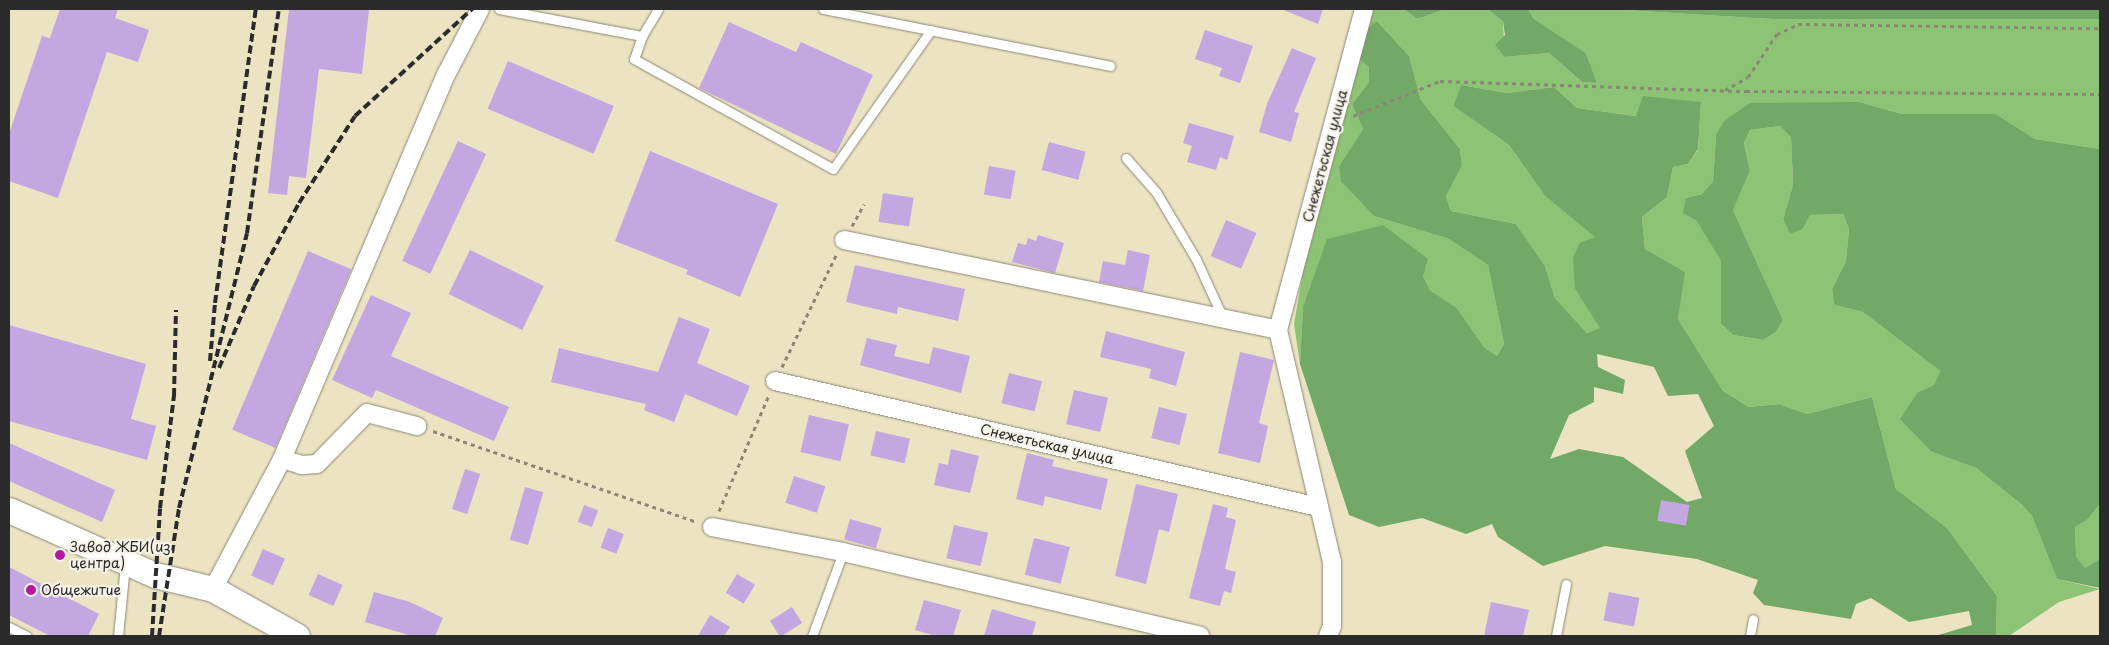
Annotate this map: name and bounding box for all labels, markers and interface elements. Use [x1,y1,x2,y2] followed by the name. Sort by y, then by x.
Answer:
[1299,87,1351,225] street label: Снежетьская улица
[978,420,1116,468] street label: Снежетьская улица
[70,539,171,572] place label: Завод ЖБИ(из центра)
[54,549,66,561] marker: Завод ЖБИ(из центра)
[41,582,121,598] place label: Общежитие
[25,584,37,596] marker: Общежитие

